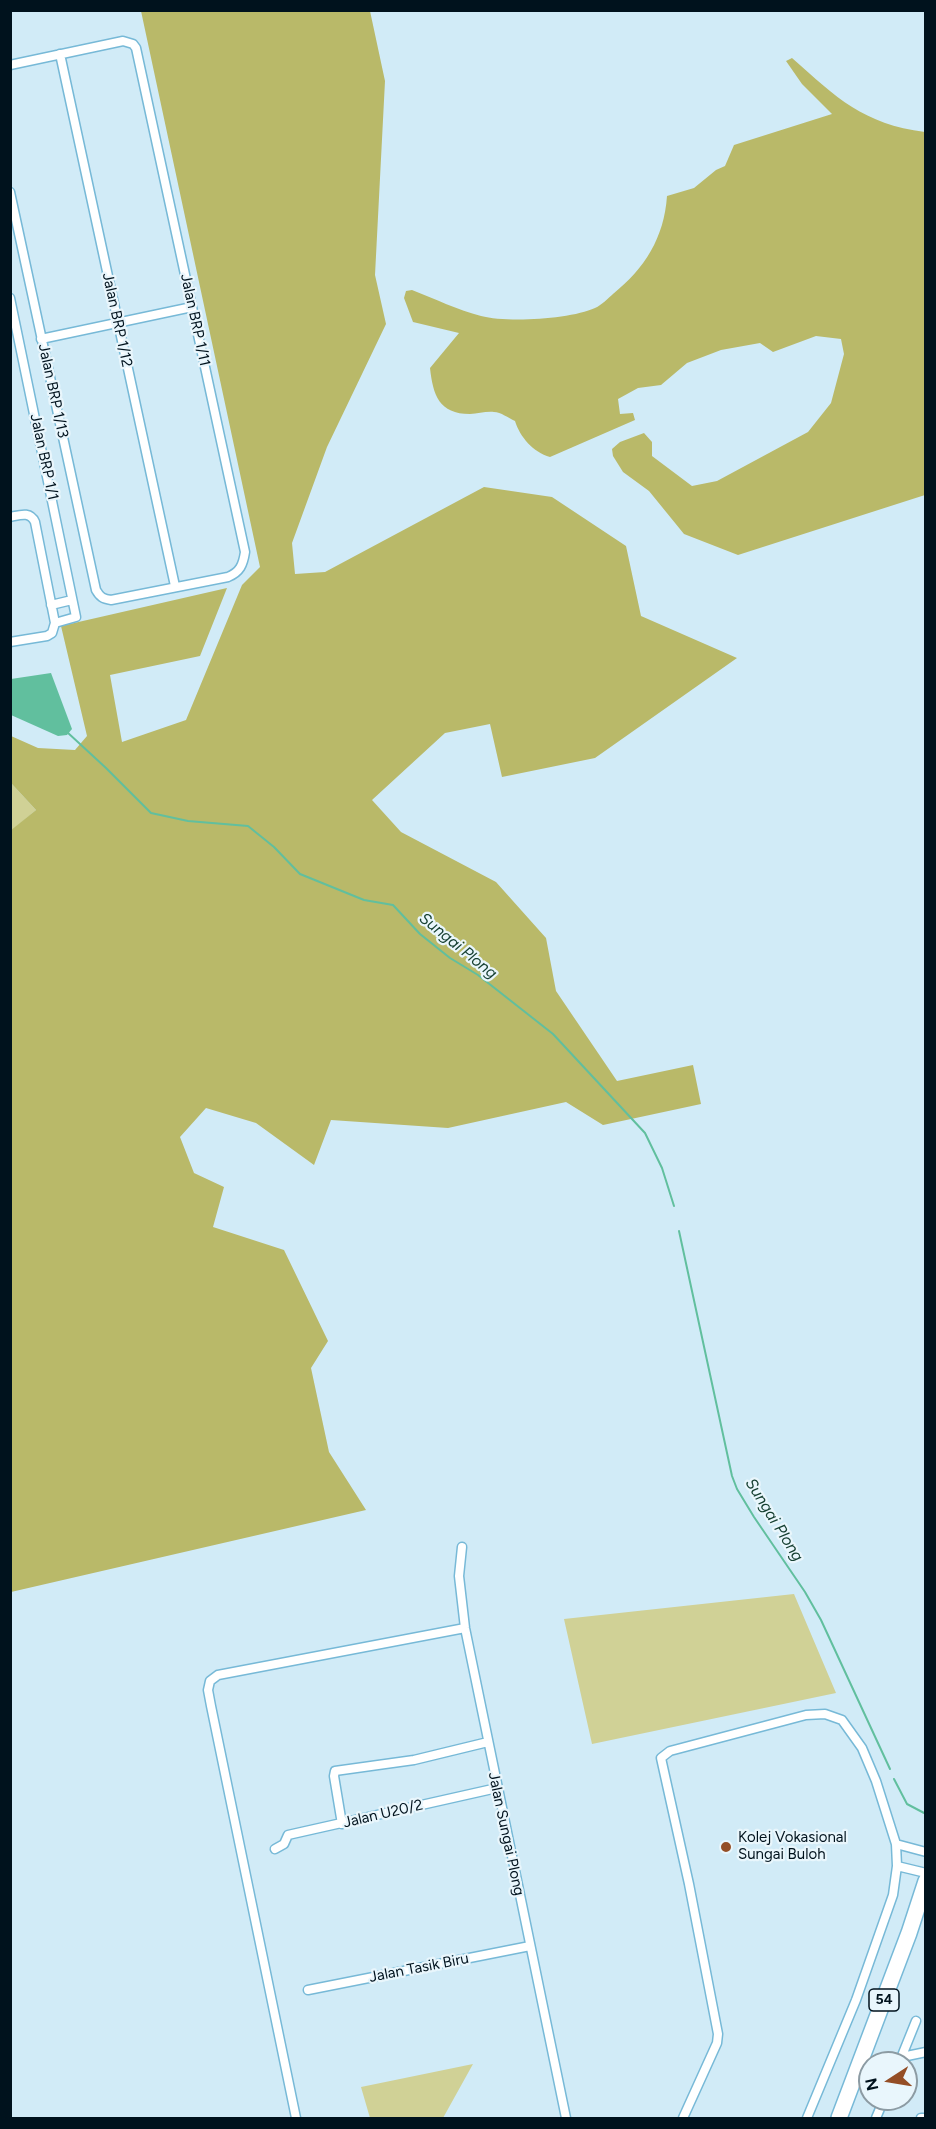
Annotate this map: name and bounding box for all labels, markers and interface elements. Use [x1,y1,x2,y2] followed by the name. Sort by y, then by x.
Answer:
[98,271,136,369] street label: Jalan BRP 1/12
[176,272,214,368] street label: Jalan BRP 1/11
[34,342,72,440] street label: Jalan BRP 1/13
[26,412,62,502] street label: Jalan BRP 1/1
[415,909,501,983] water label: Sungai Plong
[741,1475,807,1565] water label: Sungai Plong
[484,1771,528,1897] street label: Jalan Sungai Plong
[341,1796,425,1832] street label: Jalan U20/2
[738,1829,847,1864] place label: Kolej Vokasional Sungai Buloh
[719,1840,733,1854] marker: Kolej Vokasional Sungai Buloh
[368,1950,470,1986] street label: Jalan Tasik Biru
[869,1989,899,2011] road number: 54
[858,2051,918,2111] north arrow
[861,2076,882,2092] text: N

